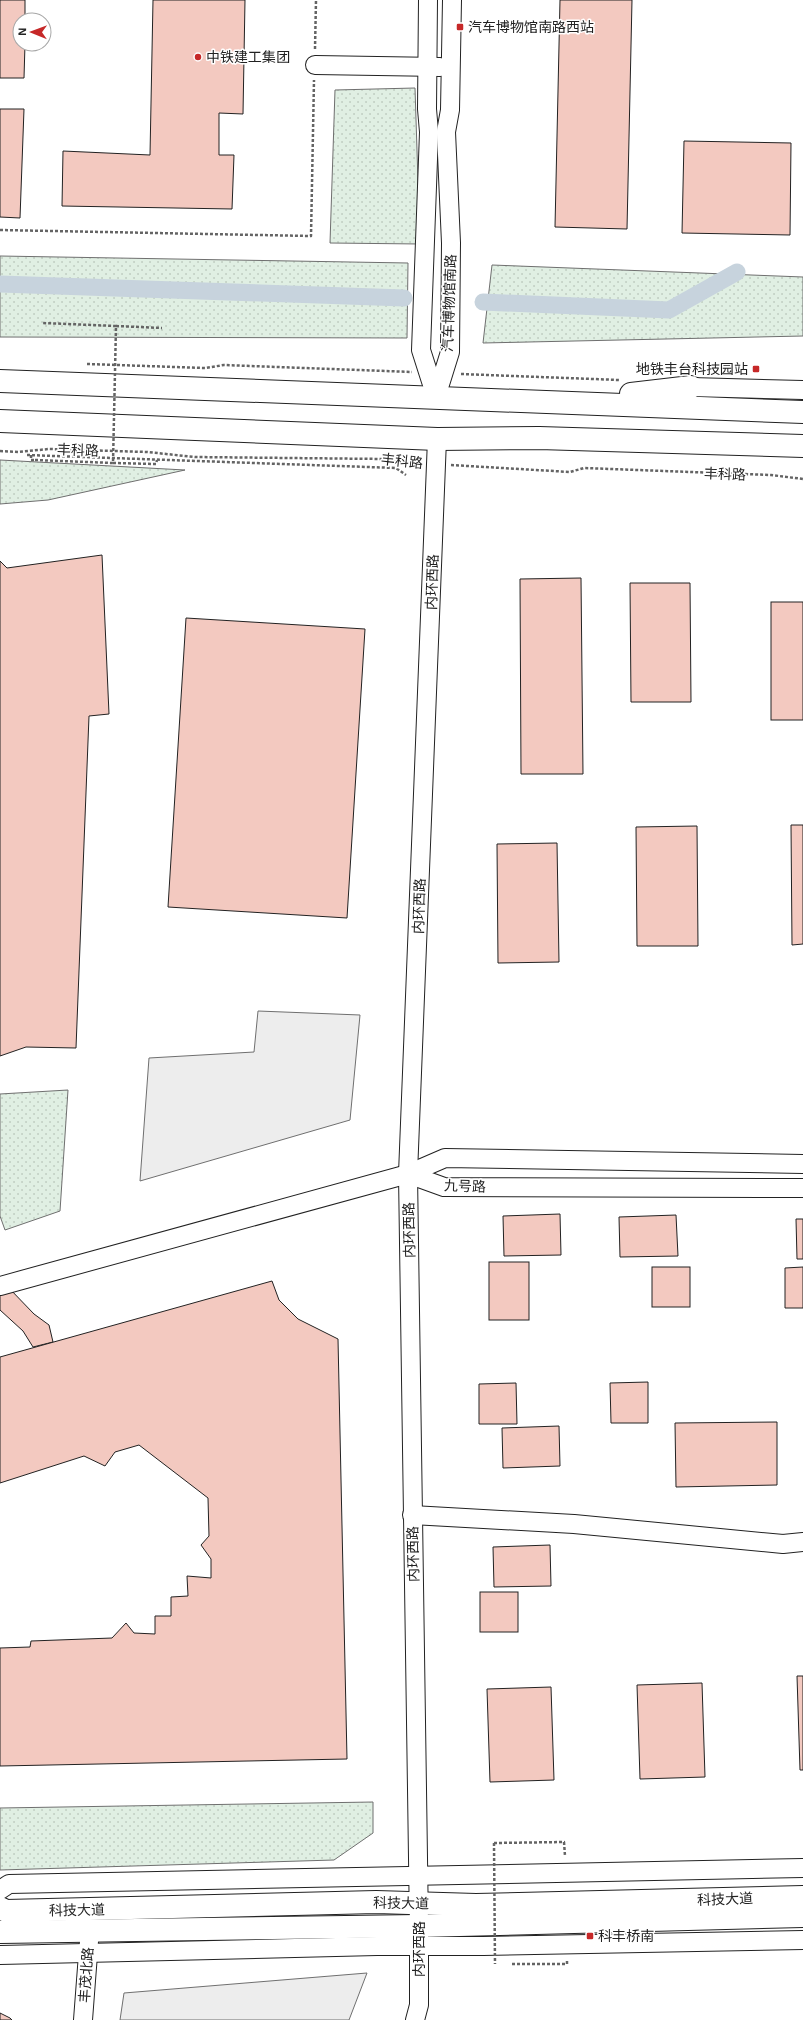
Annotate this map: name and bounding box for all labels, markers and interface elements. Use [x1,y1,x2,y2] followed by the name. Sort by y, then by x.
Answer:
[12,12,52,52] north arrow
[468,19,594,35] place label: 汽车博物馆南路西站
[455,22,465,32] marker: 汽车博物馆南路西站
[16,28,28,36] text: N
[206,49,290,65] place label: 中铁建工集团
[193,52,203,62] marker: 中铁建工集团
[439,254,459,352] street label: 汽车博物馆南路
[636,361,748,377] place label: 地铁丰台科技园站
[751,364,761,374] marker: 地铁丰台科技园站
[57,441,99,459] street label: 丰科路
[380,451,424,471] street label: 丰科路
[704,465,746,483] street label: 丰科路
[423,554,441,610] street label: 内环西路
[410,878,428,934] street label: 内环西路
[444,1177,486,1195] street label: 九号路
[401,1202,417,1258] street label: 内环西路
[405,1526,421,1582] street label: 内环西路
[697,1890,753,1908] street label: 科技大道
[373,1895,429,1911] street label: 科技大道
[49,1902,105,1918] street label: 科技大道
[411,1921,427,1977] street label: 内环西路
[598,1928,654,1944] place label: 科丰桥南
[585,1931,595,1941] marker: 科丰桥南
[76,1947,96,2003] street label: 丰茂北路

